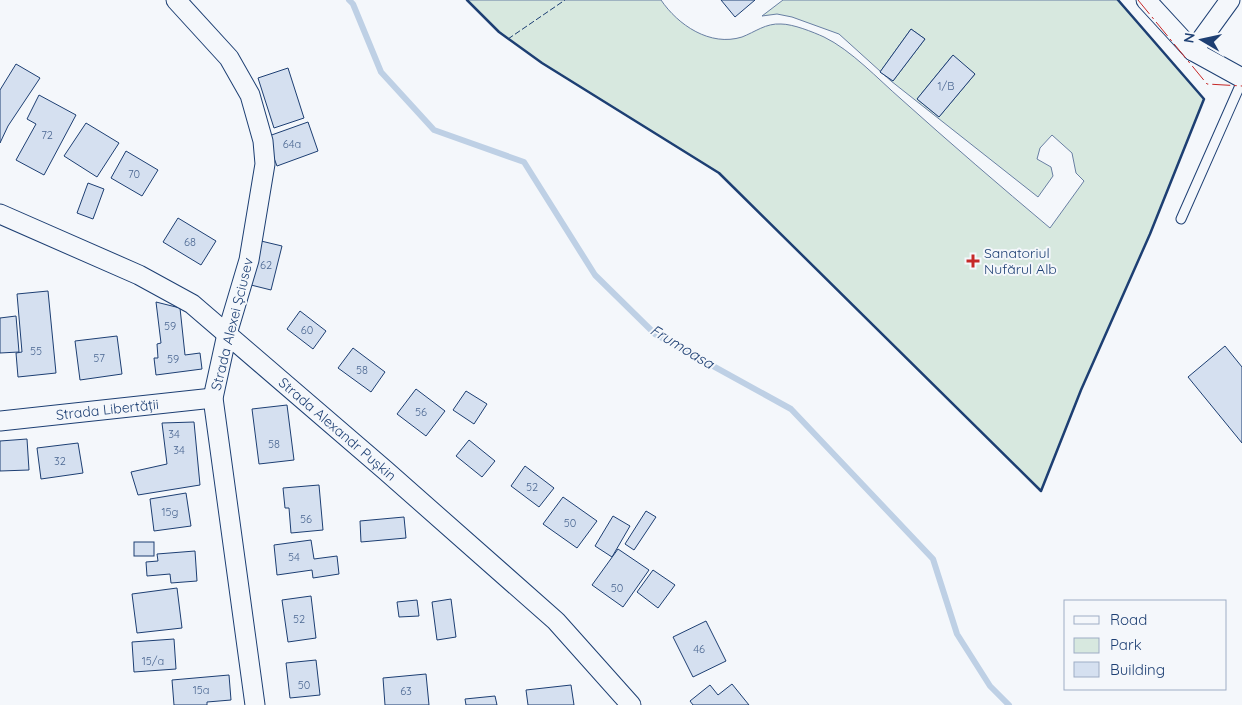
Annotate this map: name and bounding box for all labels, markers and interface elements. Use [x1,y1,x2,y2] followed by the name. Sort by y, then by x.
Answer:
[1177,15,1227,65] north arrow
[1179,31,1199,44] text: N
[938,79,954,93] house number: 1/B
[41,128,53,142] house number: 72
[283,137,301,151] house number: 64a
[128,167,140,181] house number: 70
[184,235,196,249] house number: 68
[984,244,1057,278] place label: Sanatoriul Nufărul Alb
[966,254,980,268] marker: Sanatoriul Nufărul Alb
[207,256,257,392] street label: Strada Alexei Șciusev
[260,258,272,272] house number: 62
[164,319,176,333] house number: 59
[647,320,718,373] water label: Frumoasa
[301,323,313,337] house number: 60
[30,344,42,358] house number: 55
[93,351,105,365] house number: 57
[167,352,179,366] house number: 59
[356,363,368,377] house number: 58
[275,373,400,485] street label: Strada Alexandr Pușkin
[55,395,160,424] street label: Strada Libertății
[415,405,427,419] house number: 56
[168,427,180,441] house number: 34
[268,437,280,451] house number: 58
[173,443,185,457] house number: 34
[54,454,66,468] house number: 32
[526,480,538,494] house number: 52
[162,505,178,519] house number: 15g
[300,512,312,526] house number: 56
[564,516,576,530] house number: 50
[288,550,300,564] house number: 54
[611,581,623,595] house number: 50
[1064,600,1227,690] legend
[1110,610,1147,629] text: Road
[293,612,305,626] house number: 52
[1110,635,1142,654] text: Park
[693,642,705,656] house number: 46
[142,654,164,668] house number: 15/a
[1110,660,1165,679] text: Building
[298,678,310,692] house number: 50
[193,683,209,697] house number: 15a
[400,684,412,698] house number: 63

